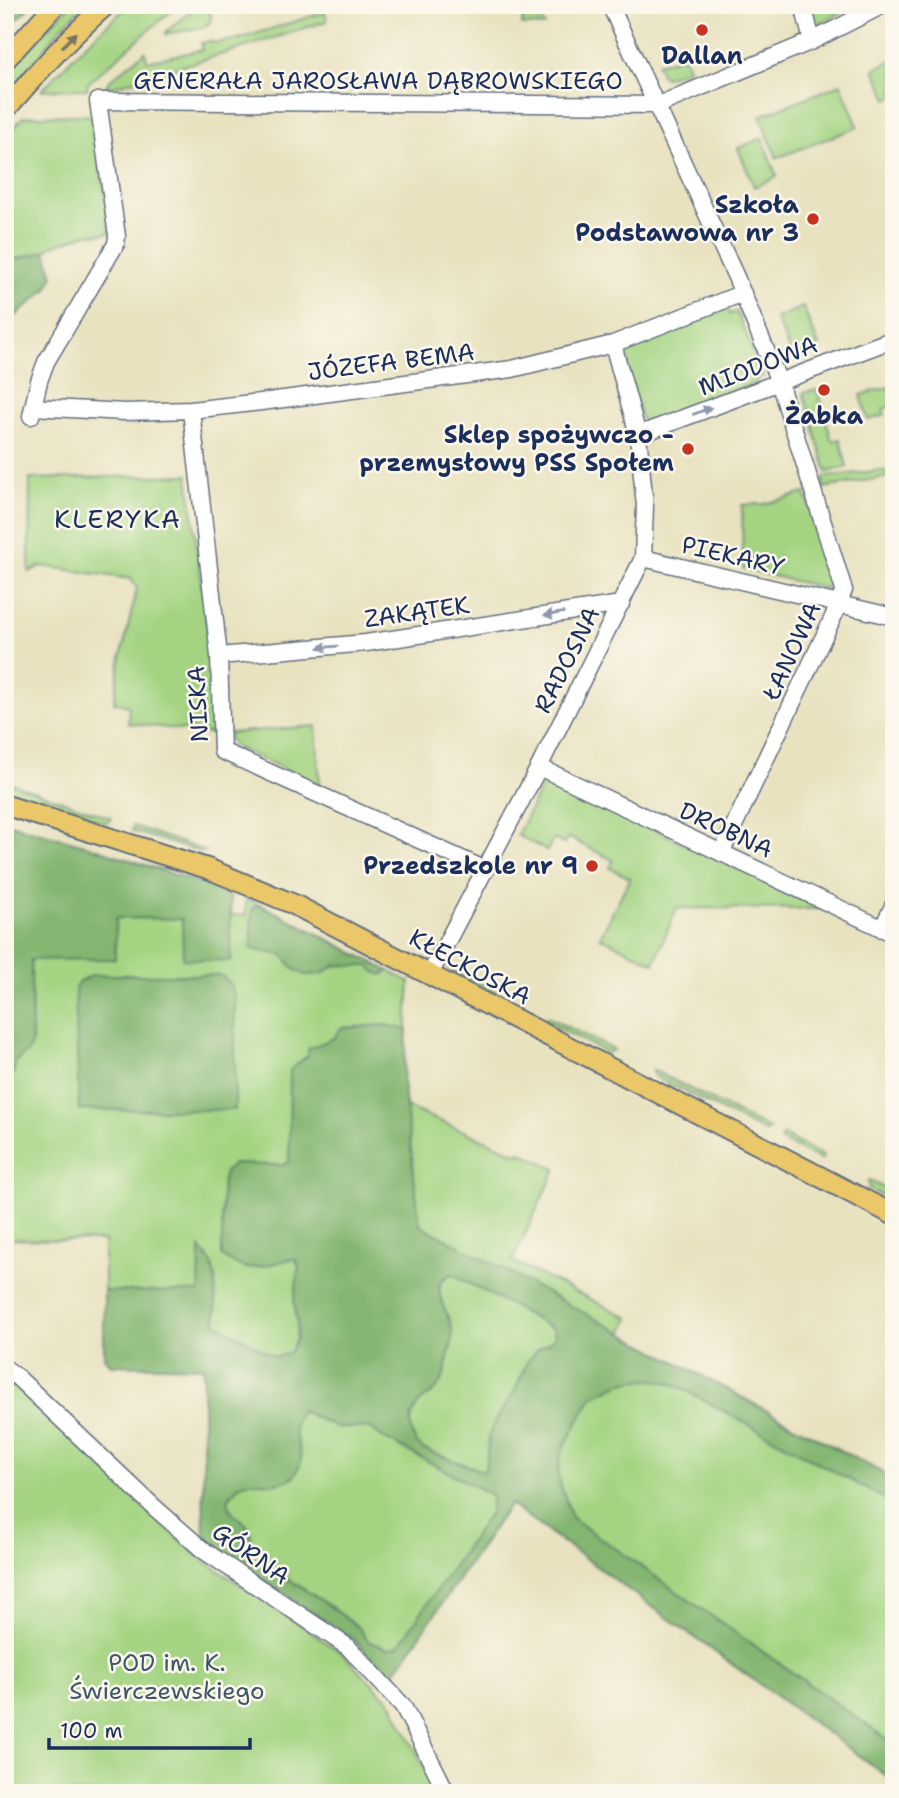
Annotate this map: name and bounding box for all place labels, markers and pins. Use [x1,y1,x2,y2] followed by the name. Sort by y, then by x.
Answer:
[694,22,710,38] marker: Dallan
[661,40,743,72] place label: Dallan
[575,189,800,249] place label: Szkoła Podstawowa nr 3
[805,211,821,227] marker: Szkoła Podstawowa nr 3
[816,382,832,398] marker: Żabka
[785,400,864,432] place label: Żabka
[359,419,674,479] place label: Sklep spożywczo - przemysłowy PSS Społem
[680,441,696,457] marker: Sklep spożywczo - przemysłowy PSS Społem
[363,850,578,882] place label: Przedszkole nr 9
[584,858,600,874] marker: Przedszkole nr 9

